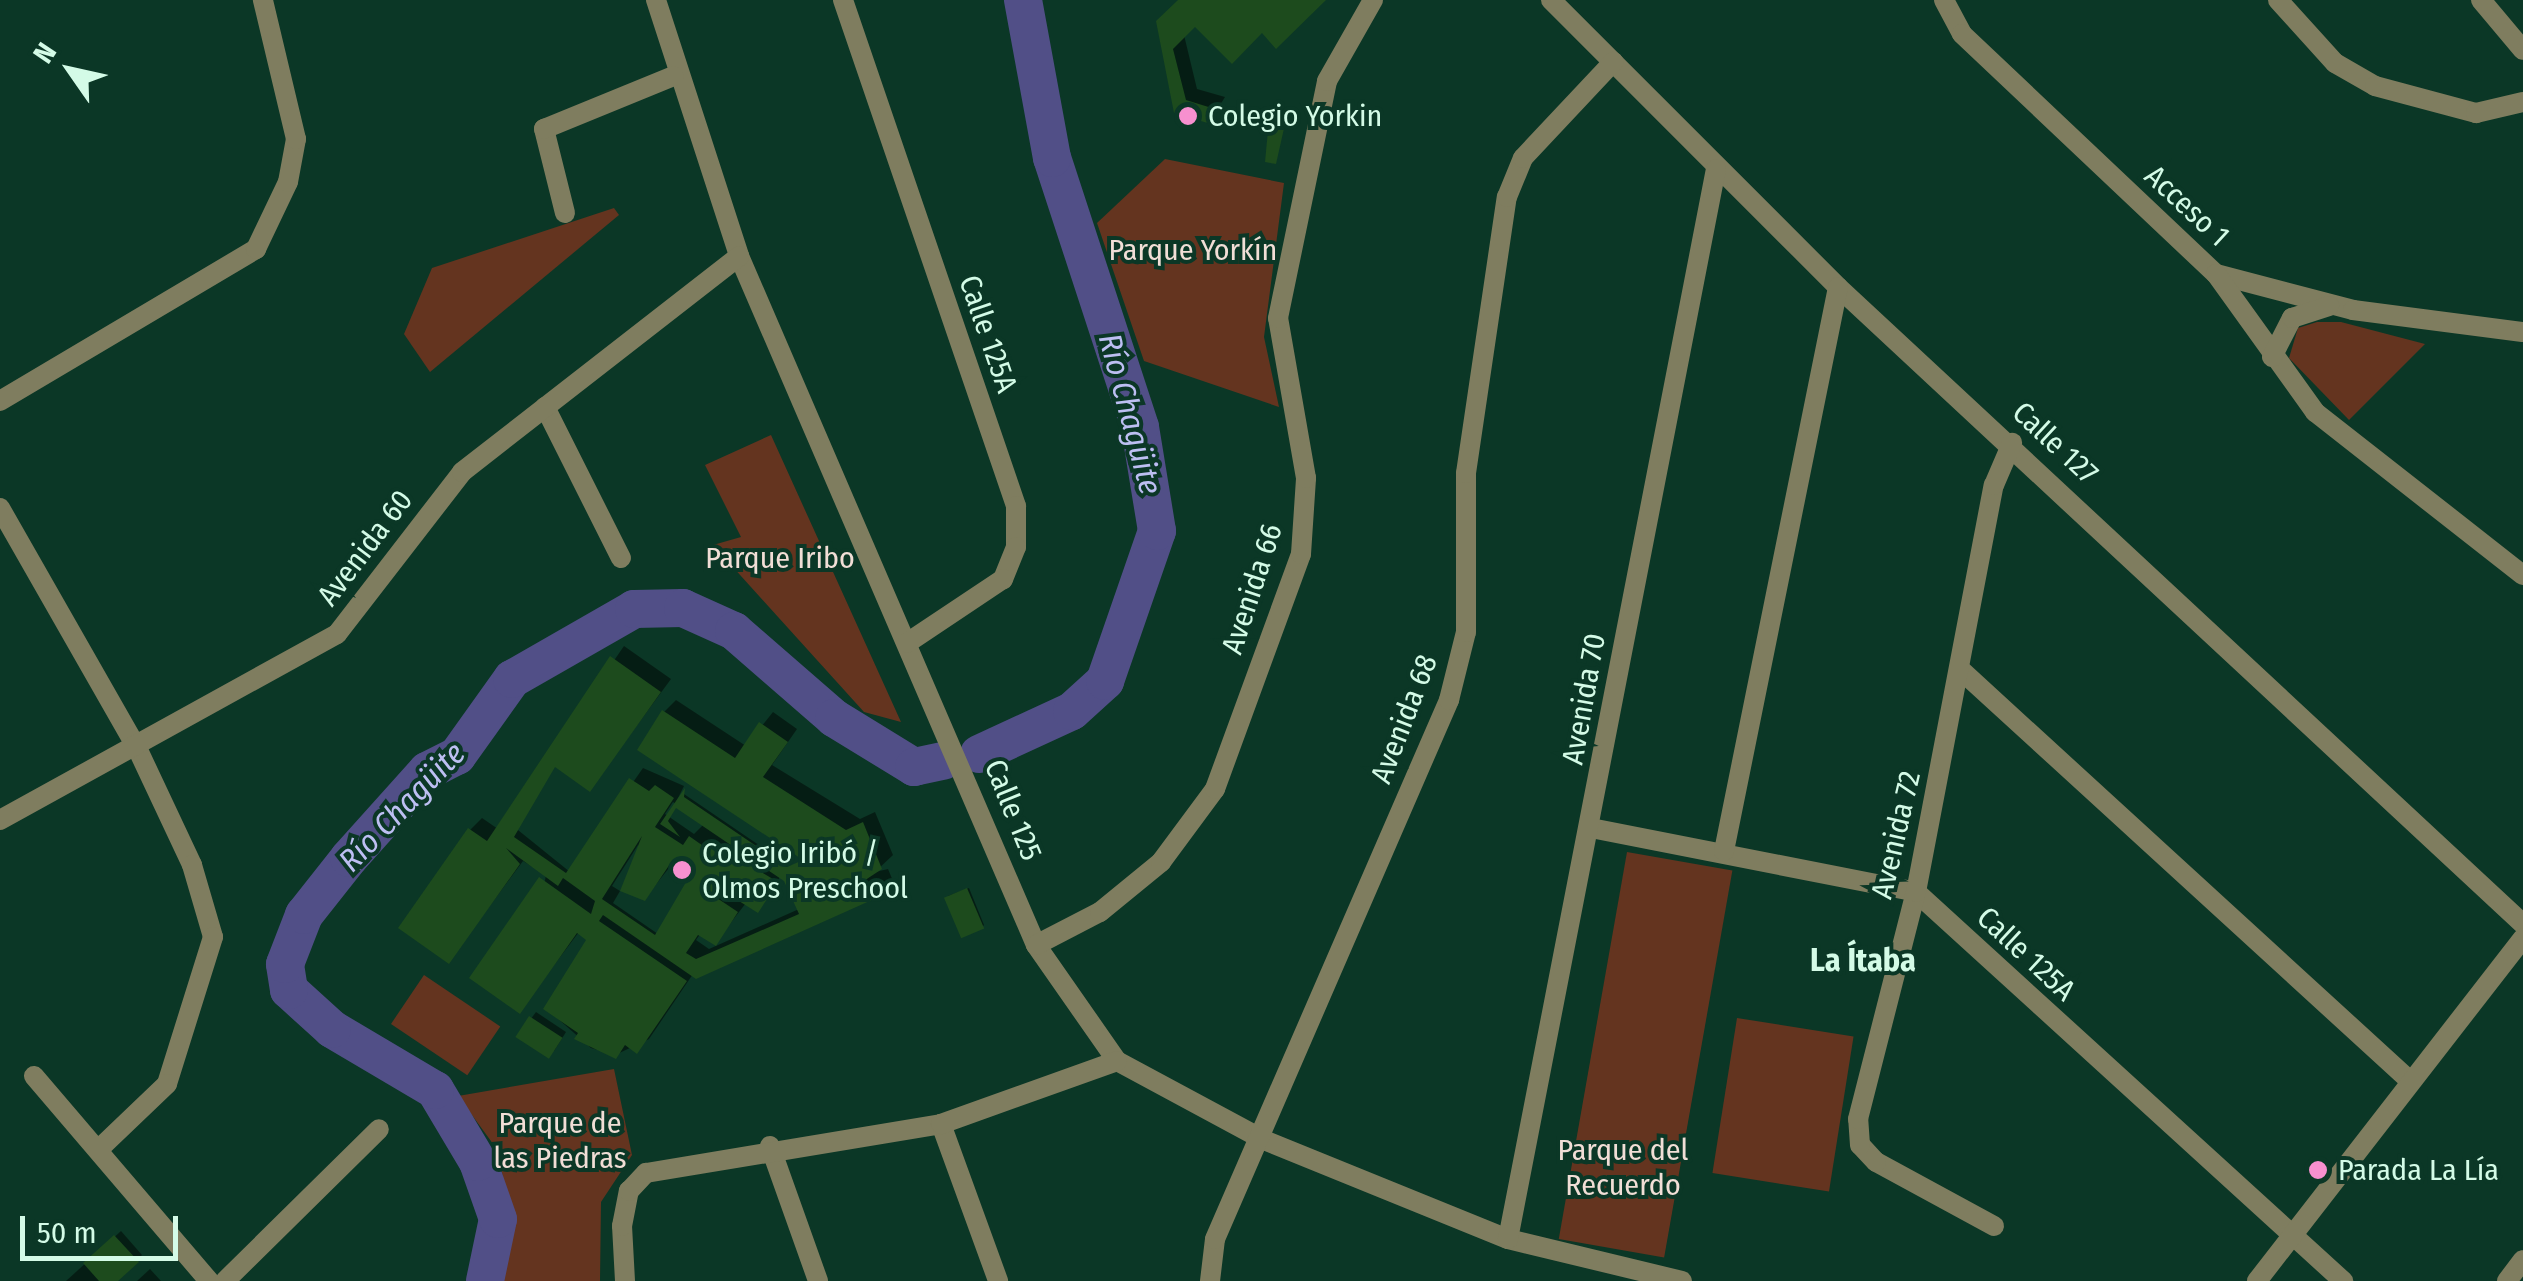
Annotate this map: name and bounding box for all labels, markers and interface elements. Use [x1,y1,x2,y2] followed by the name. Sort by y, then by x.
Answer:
[20,20,120,120] north arrow
[26,37,63,69] text: N
[1208,98,1382,134] place label: Colegio Yorkin
[1177,105,1199,127] marker: Colegio Yorkin
[2137,158,2237,254] street label: Acceso 1
[1109,232,1277,268] park label: Parque Yorkín
[951,271,1025,397] street label: Calle 125A
[1090,329,1170,499] water label: Río Chagüite
[2005,394,2105,492] street label: Calle 127
[310,483,420,613] street label: Avenida 60
[1214,519,1290,659] street label: Avenida 66
[705,540,855,576] park label: Parque Iribo
[1555,631,1613,767] street label: Avenida 70
[1363,650,1445,788] street label: Avenida 68
[331,734,473,880] water label: Río Chagüite
[977,754,1049,866] street label: Calle 125
[1864,768,1928,902] street label: Avenida 72
[702,835,908,906] place label: Colegio Iribó / Olmos Preschool
[671,859,693,881] marker: Colegio Iribó / Olmos Preschool
[1969,899,2083,1009] street label: Calle 125A
[1810,941,1916,979] district label: La Ítaba
[493,1105,627,1176] park label: Parque de las Piedras
[1558,1132,1688,1202] park label: Parque del Recuerdo
[2338,1152,2499,1188] place label: Parada La Lía
[2307,1159,2329,1181] marker: Parada La Lía
[25,1196,182,1258] scale bar
[37,1215,97,1251] text: 50 m

